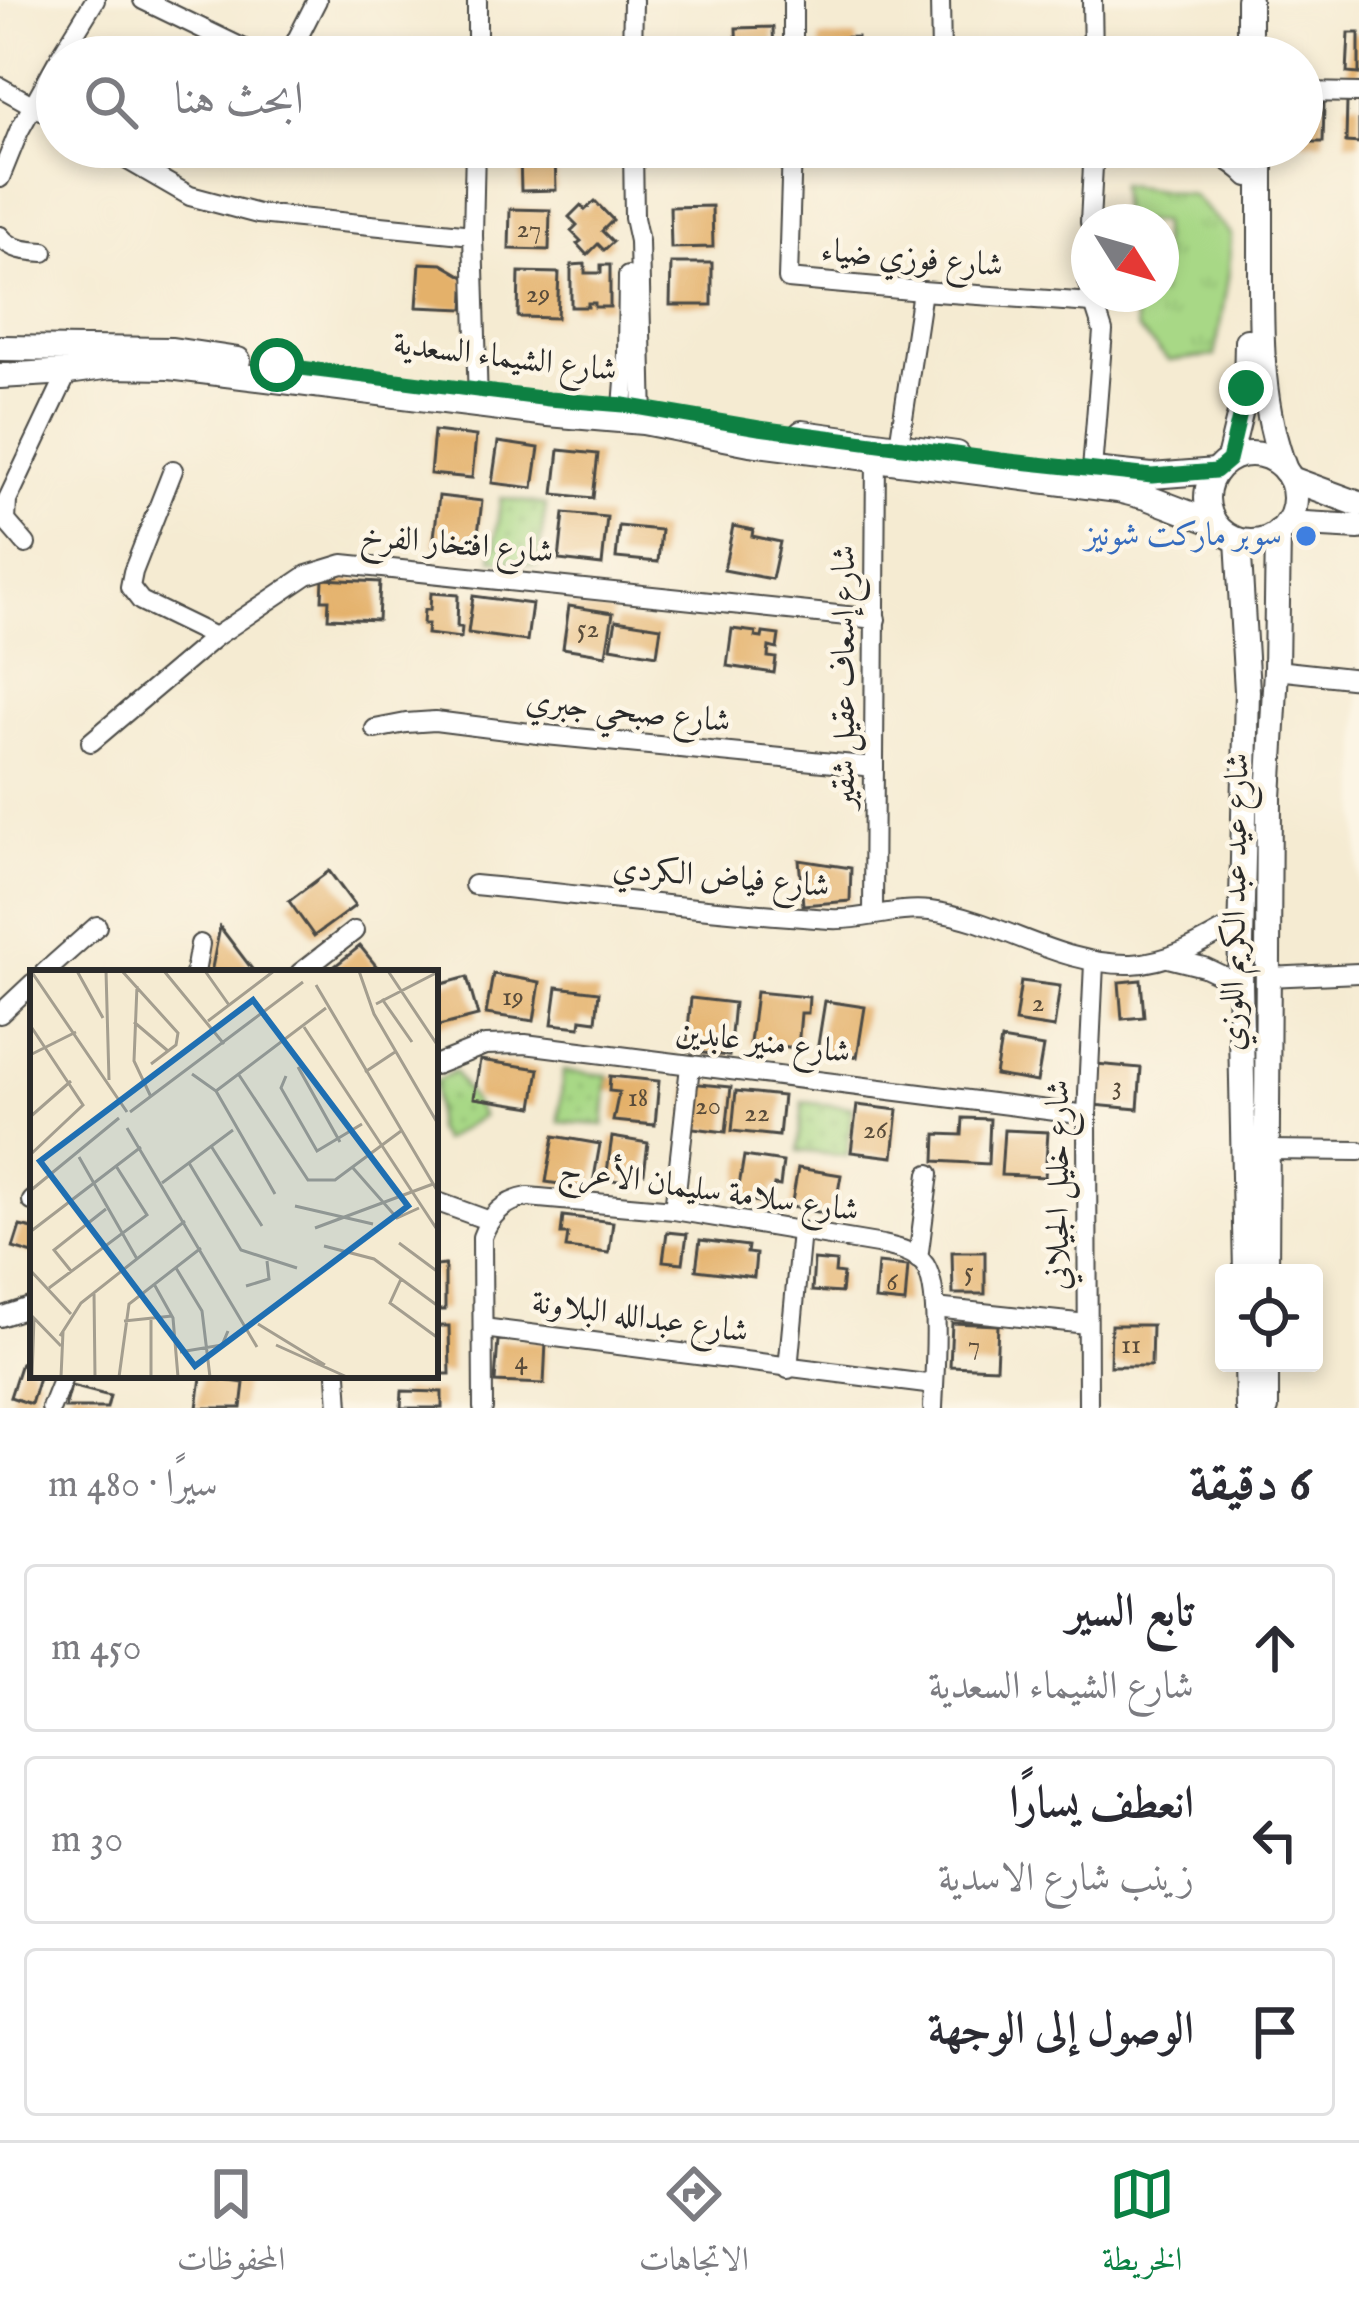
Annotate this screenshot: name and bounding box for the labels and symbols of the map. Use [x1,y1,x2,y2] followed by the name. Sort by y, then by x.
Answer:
[1071,204,1179,312] north arrow
[517,213,542,247] house number: 27
[819,230,1005,293] street label: شارع فوزي ضياء
[526,278,550,312] house number: 29
[390,323,619,398] street label: شارع الشيماء السعدية
[250,338,304,392] route start
[1219,361,1273,415] route end
[1082,515,1282,557] place label: سوبر ماركت شونيز
[358,516,555,580] street label: شارع افتخار الفرخ
[1293,523,1319,549] marker: سوبر ماركت شونيز
[824,545,871,812] street label: شارع إسعاف عقيل شقير
[577,613,599,647] house number: 52
[523,680,732,752] street label: شارع صبحي جبري
[1212,753,1265,1052] street label: شارع عيد عبد الكريم اللوزي
[610,848,831,913] street label: شارع فياض الكردي
[30,970,438,1378] inset map
[502,981,524,1015] house number: 19
[1032,987,1044,1021] house number: 2
[673,1011,853,1080] street label: شارع منير عابدين
[1112,1070,1122,1104] house number: 3
[1038,1080,1085,1290] street label: شارع خليل الجيلاني
[628,1082,648,1116] house number: 18
[695,1090,721,1124] house number: 20
[744,1097,770,1131] house number: 22
[863,1114,888,1148] house number: 26
[556,1145,862,1239] street label: شارع سلامة سليمان الأعرج
[964,1256,974,1290] house number: 5
[886,1266,898,1300] house number: 6
[528,1282,751,1359] street label: شارع عبدالله البلاونة
[968,1329,980,1363] house number: 7
[1121,1329,1141,1363] house number: 11
[514,1345,528,1379] house number: 4

